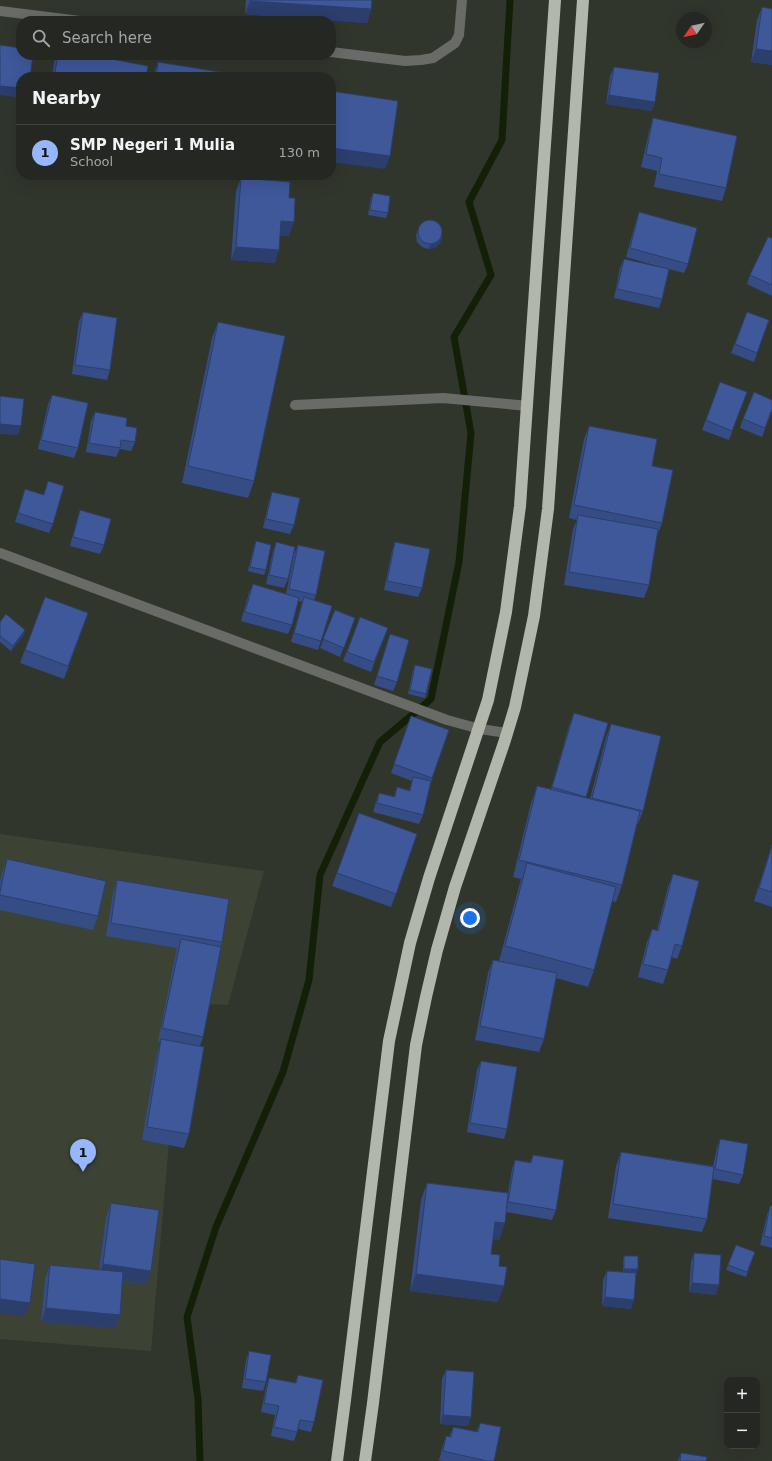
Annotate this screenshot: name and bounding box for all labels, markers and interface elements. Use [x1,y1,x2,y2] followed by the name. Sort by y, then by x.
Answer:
[676,12,712,48] north arrow
[16,16,336,60] search box
[30,27,52,49] icon: search
[62,29,152,47] text: Search here
[32,88,101,108] text: Nearby
[70,136,235,154] text: SMP Negeri 1 Mulia
[40,145,50,160] text: 1
[278,145,320,160] text: 130 m
[70,154,113,169] text: School
[460,908,480,928] your location
[70,1139,96,1172] pin: 1
[724,1377,760,1449] map controls
[724,1377,760,1413] button: +
[724,1413,760,1449] button: −

